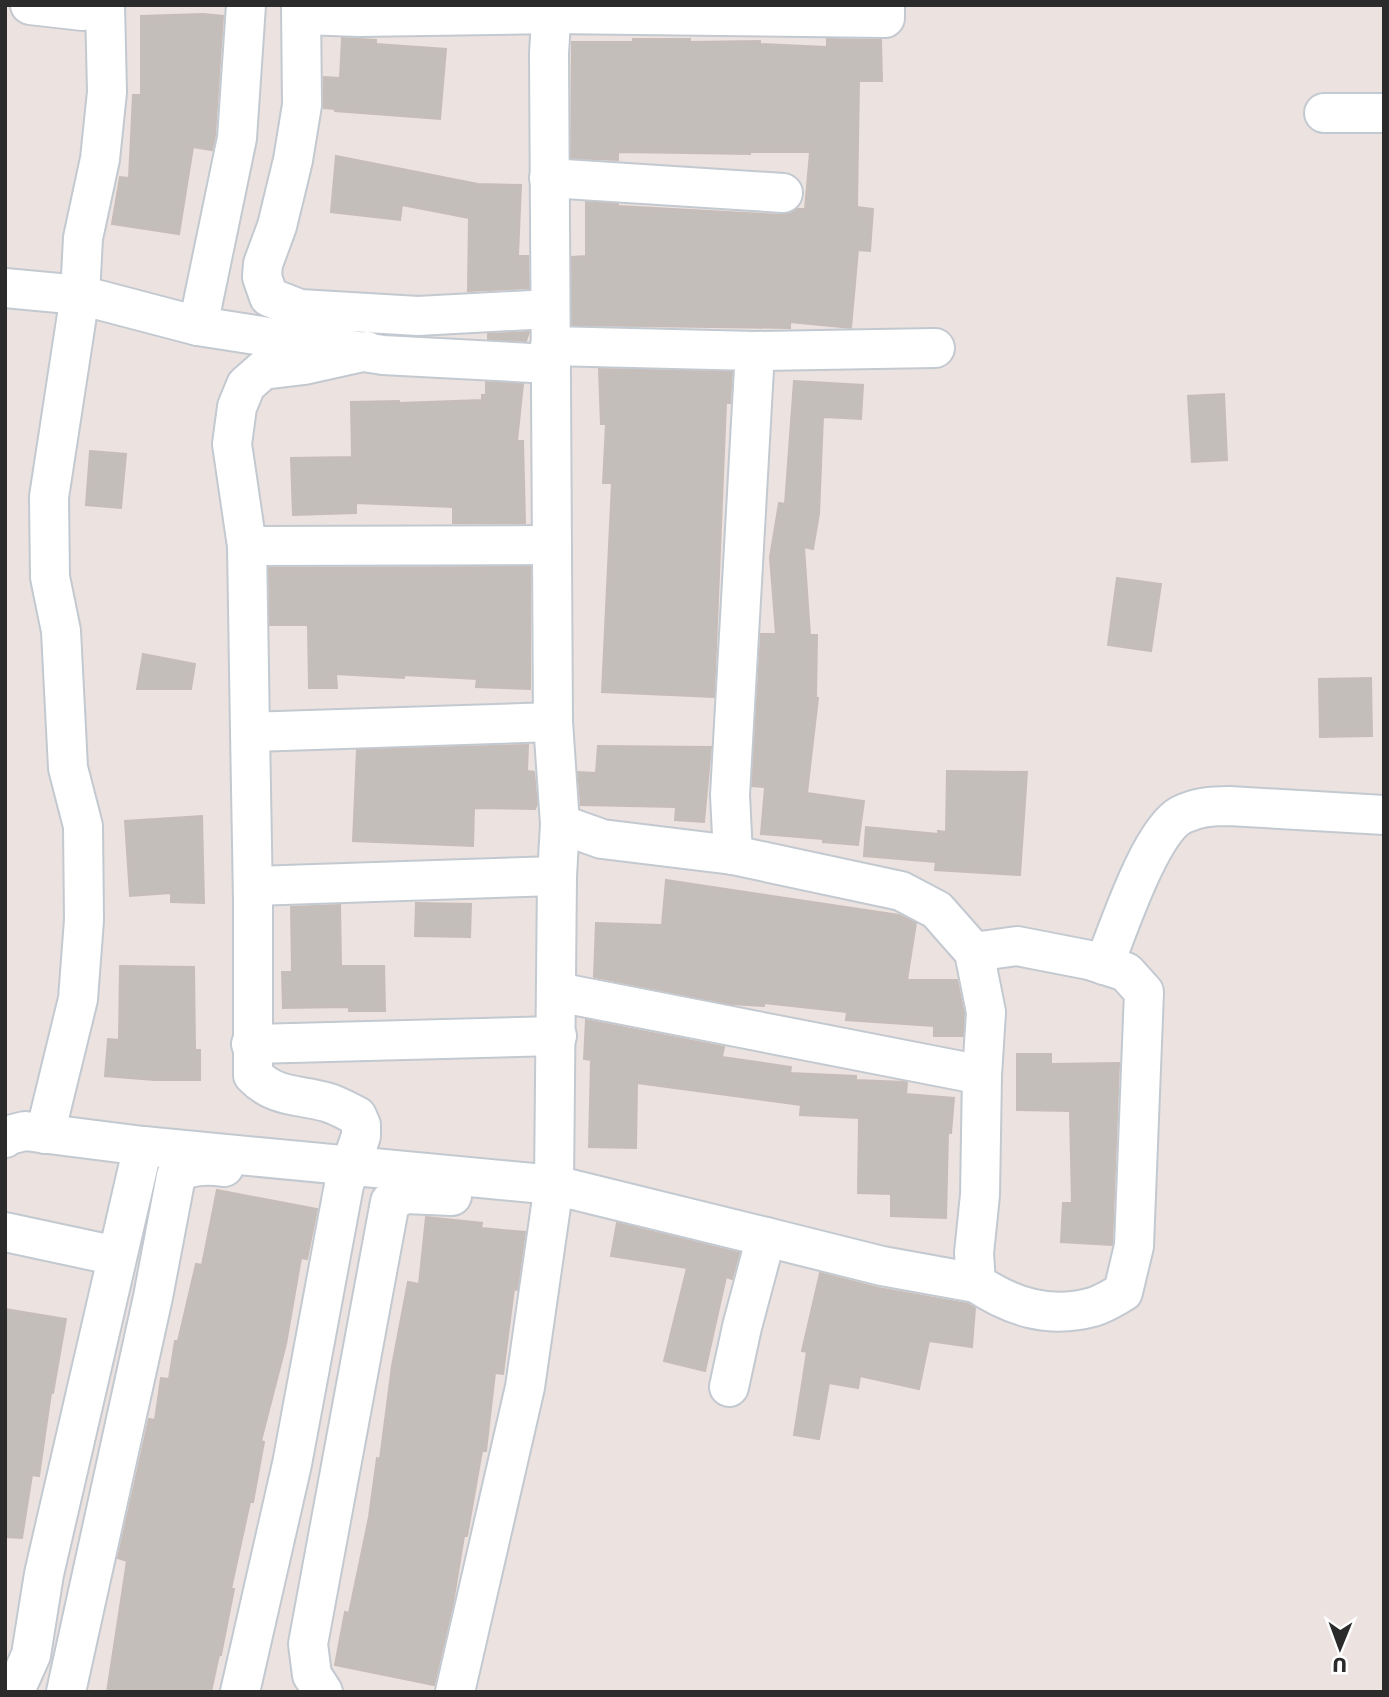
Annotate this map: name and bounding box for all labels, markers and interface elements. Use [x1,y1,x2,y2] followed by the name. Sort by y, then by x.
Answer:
[1305,1613,1375,1683] north arrow
[1332,1654,1348,1676] text: U

